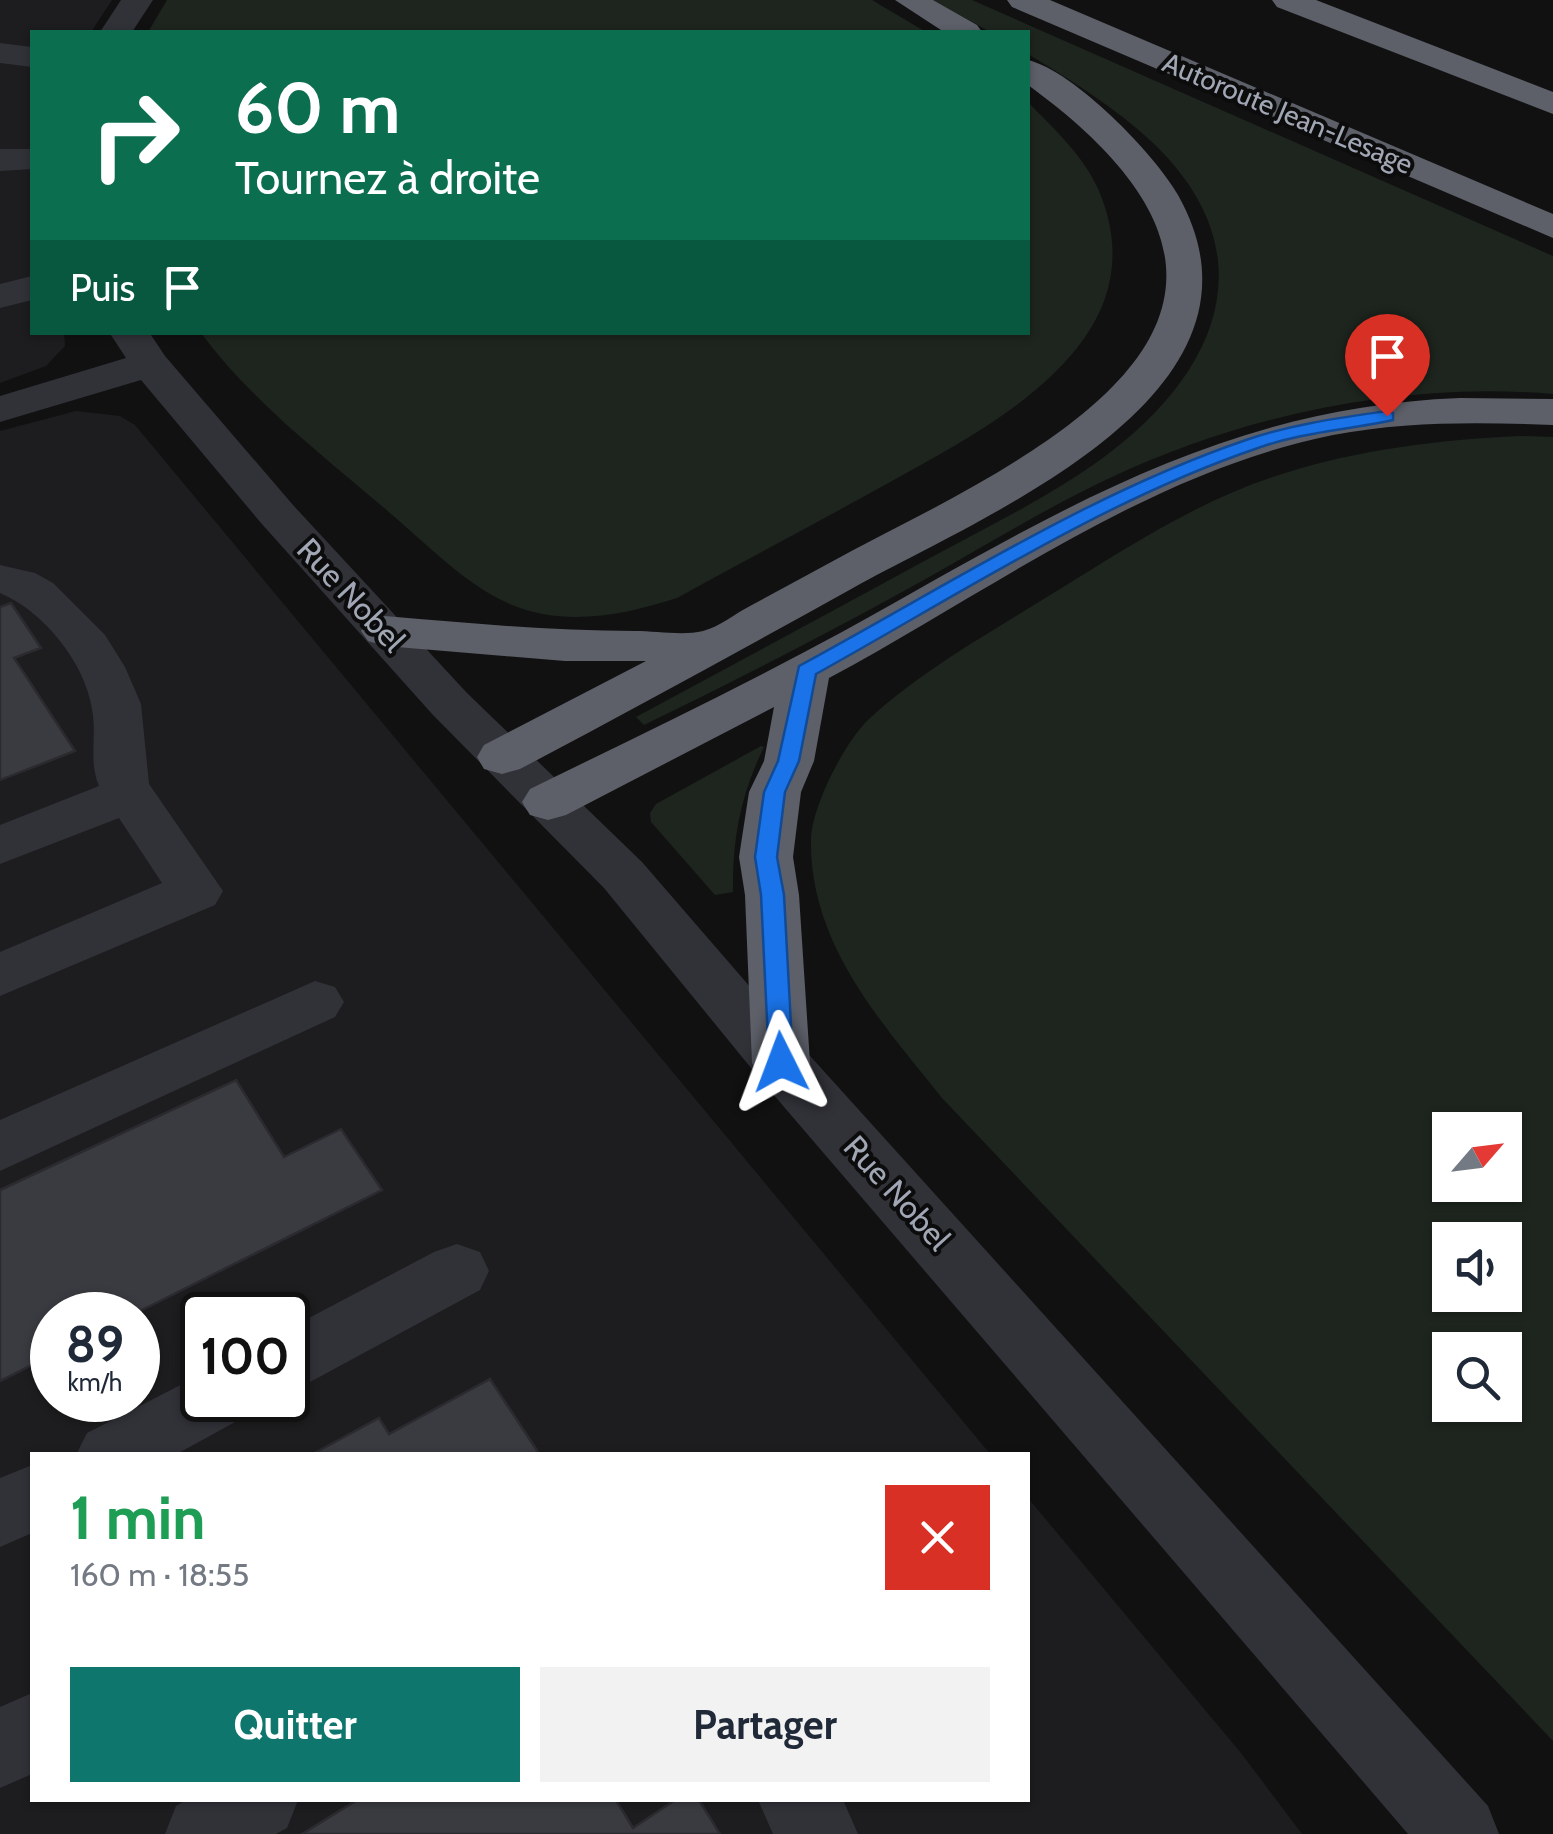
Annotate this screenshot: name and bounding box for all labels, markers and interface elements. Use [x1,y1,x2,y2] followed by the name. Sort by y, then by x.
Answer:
[1158,45,1418,181] street label: Autoroute Jean-Lesage
[235,65,400,151] text: 60 m
[70,70,200,200] icon: right
[235,151,540,205] text: Tournez à droite
[155,260,210,315] icon: arrive
[70,264,135,311] text: Puis
[1345,314,1430,417] pin
[1360,329,1415,384] icon: arrive
[289,530,414,660] street label: Rue Nobel
[729,1010,833,1114] position arrow
[1432,1112,1522,1202] north arrow
[1432,1112,1522,1422] map controls
[836,1127,959,1258] street label: Rue Nobel
[1432,1222,1522,1312] button: sound
[180,1292,310,1422] speed limit sign: 100
[66,1314,124,1375] text: 89
[1432,1332,1522,1422] button: search
[68,1367,122,1397] text: km/h
[70,1481,205,1554] text: 1 min
[885,1485,990,1590] button: close
[70,1555,249,1594] text: 160 m · 18:55
[70,1667,520,1782] button: Quitter
[540,1667,990,1782] button: Partager

